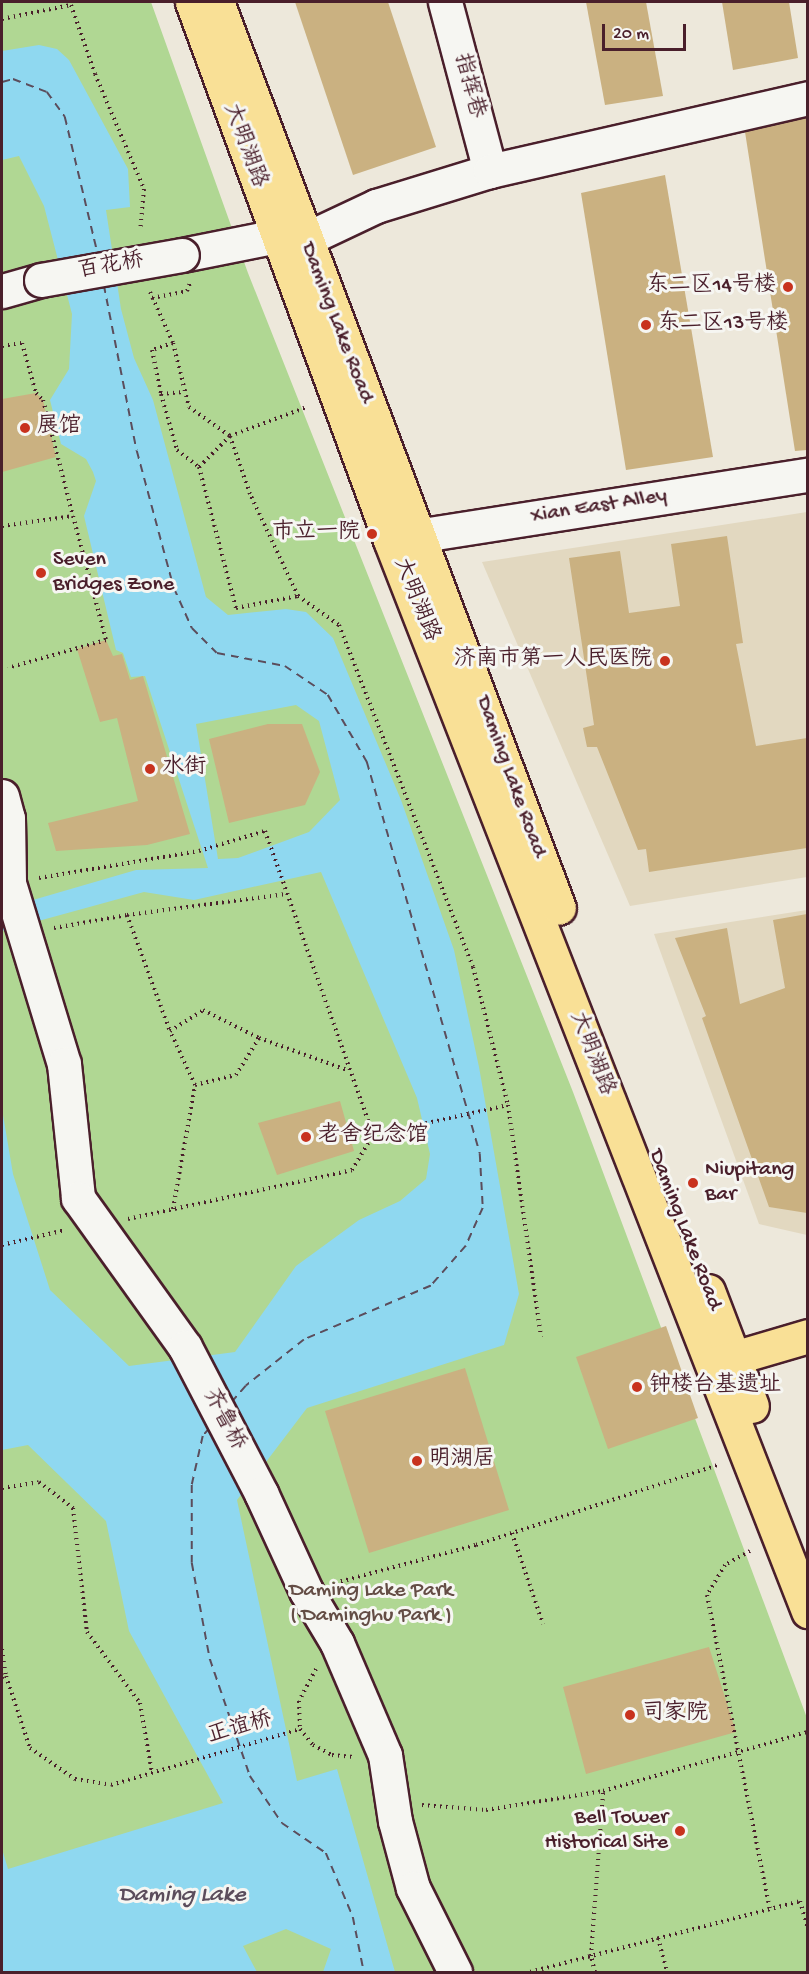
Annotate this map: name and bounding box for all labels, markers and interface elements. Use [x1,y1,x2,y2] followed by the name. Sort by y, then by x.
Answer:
[605,12,689,50] scale bar
[613,24,649,45] text: 20 m
[447,51,489,121] street label: 指挥巷
[217,100,271,192] street label: 大明湖路
[293,239,379,407] street label: Daming Lake Road
[76,248,146,286] street label: 百花桥
[647,274,776,300] place label: 东二区14号楼
[781,280,795,294] marker: 东二区14号楼
[658,312,788,338] place label: 东二区13号楼
[639,318,653,332] marker: 东二区13号楼
[37,415,81,441] place label: 展馆
[18,421,32,435] marker: 展馆
[529,483,669,531] street label: Xian East Alley
[272,521,360,547] place label: 市立一院
[365,527,379,541] marker: 市立一院
[53,547,174,598] place label: Seven Bridges Zone
[386,554,444,646] street label: 大明湖路
[34,566,48,580] marker: Seven Bridges Zone
[454,648,652,674] place label: 济南市第一人民医院
[656,652,674,670] marker: 济南市第一人民医院
[469,693,551,861] street label: Daming Lake Road
[162,756,206,782] place label: 水街
[143,762,157,776] marker: 水街
[563,1008,619,1100] street label: 大明湖路
[318,1124,428,1150] place label: 老舍纪念馆
[299,1130,313,1144] marker: 老舍纪念馆
[641,1146,727,1314] street label: Daming Lake Road
[705,1157,794,1208] place label: Niupitang Bar
[686,1176,700,1190] marker: Niupitang Bar
[649,1374,781,1400] place label: 钟楼台基遗址
[630,1380,644,1394] marker: 钟楼台基遗址
[196,1385,250,1455] street label: 齐鲁桥
[429,1448,495,1474] place label: 明湖居
[410,1454,424,1468] marker: 明湖居
[289,1578,453,1630] park label: Daming Lake Park ( Daminghu Park )
[642,1702,708,1728] place label: 司家院
[205,1707,275,1751] street label: 正谊桥
[623,1708,637,1722] marker: 司家院
[545,1805,668,1856] place label: Bell Tower Historical Site
[673,1824,687,1838] marker: Bell Tower Historical Site
[118,1882,246,1910] water label: Daming Lake

